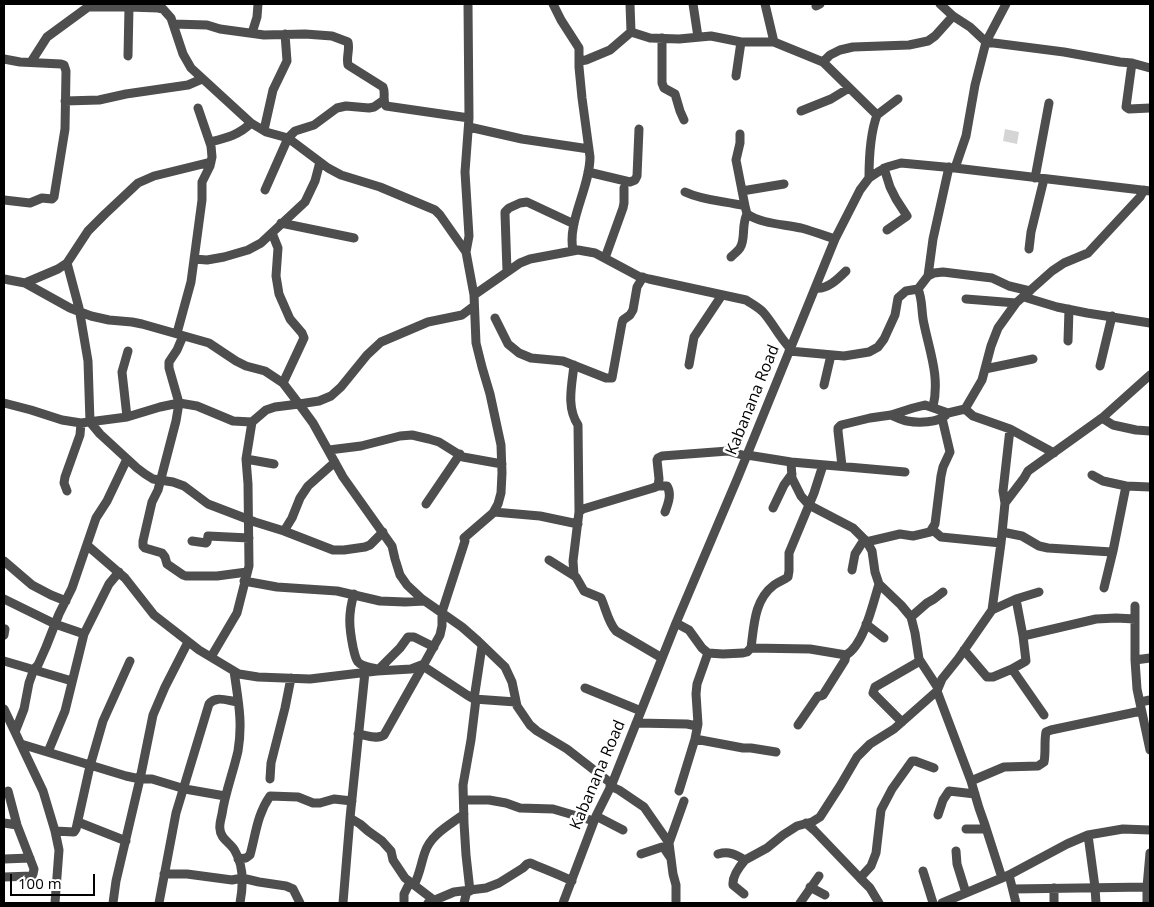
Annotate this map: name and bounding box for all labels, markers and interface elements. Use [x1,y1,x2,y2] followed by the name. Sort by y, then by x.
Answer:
[722,342,784,458] street label: Kabanana Road
[566,717,630,833] street label: Kabanana Road
[12,864,98,896] scale bar
[18,873,62,893] text: 100 m

